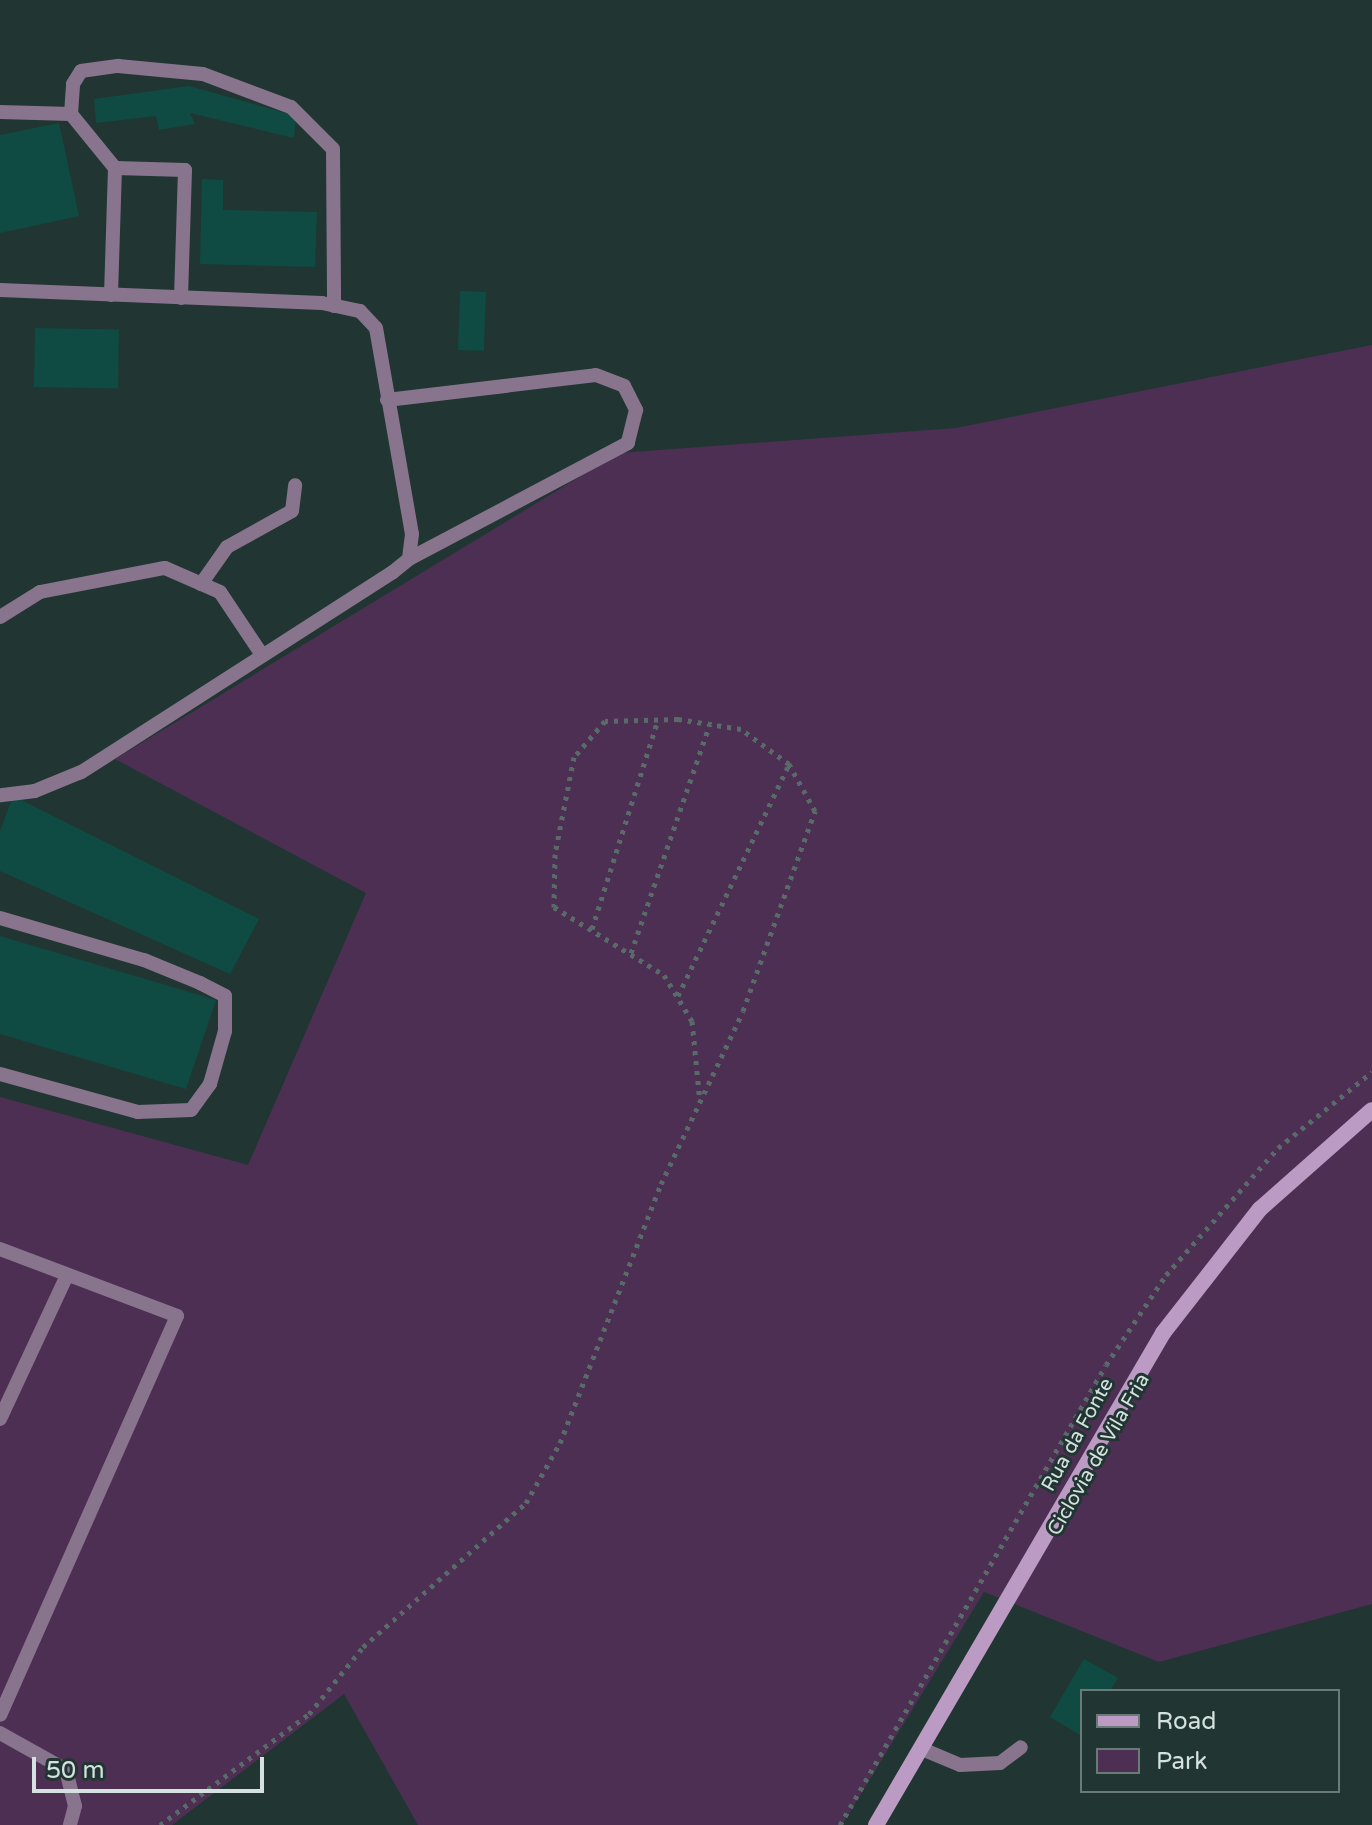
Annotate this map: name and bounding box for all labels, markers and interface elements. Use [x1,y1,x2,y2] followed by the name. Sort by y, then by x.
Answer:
[1043,1370,1155,1540] street label: Ciclovia de Vila Fria
[1037,1374,1119,1496] street label: Rua da Fonte
[1080,1689,1340,1793] legend
[1156,1707,1216,1736] text: Road
[36,1741,268,1791] scale bar
[1156,1747,1207,1776] text: Park
[46,1756,104,1785] text: 50 m

